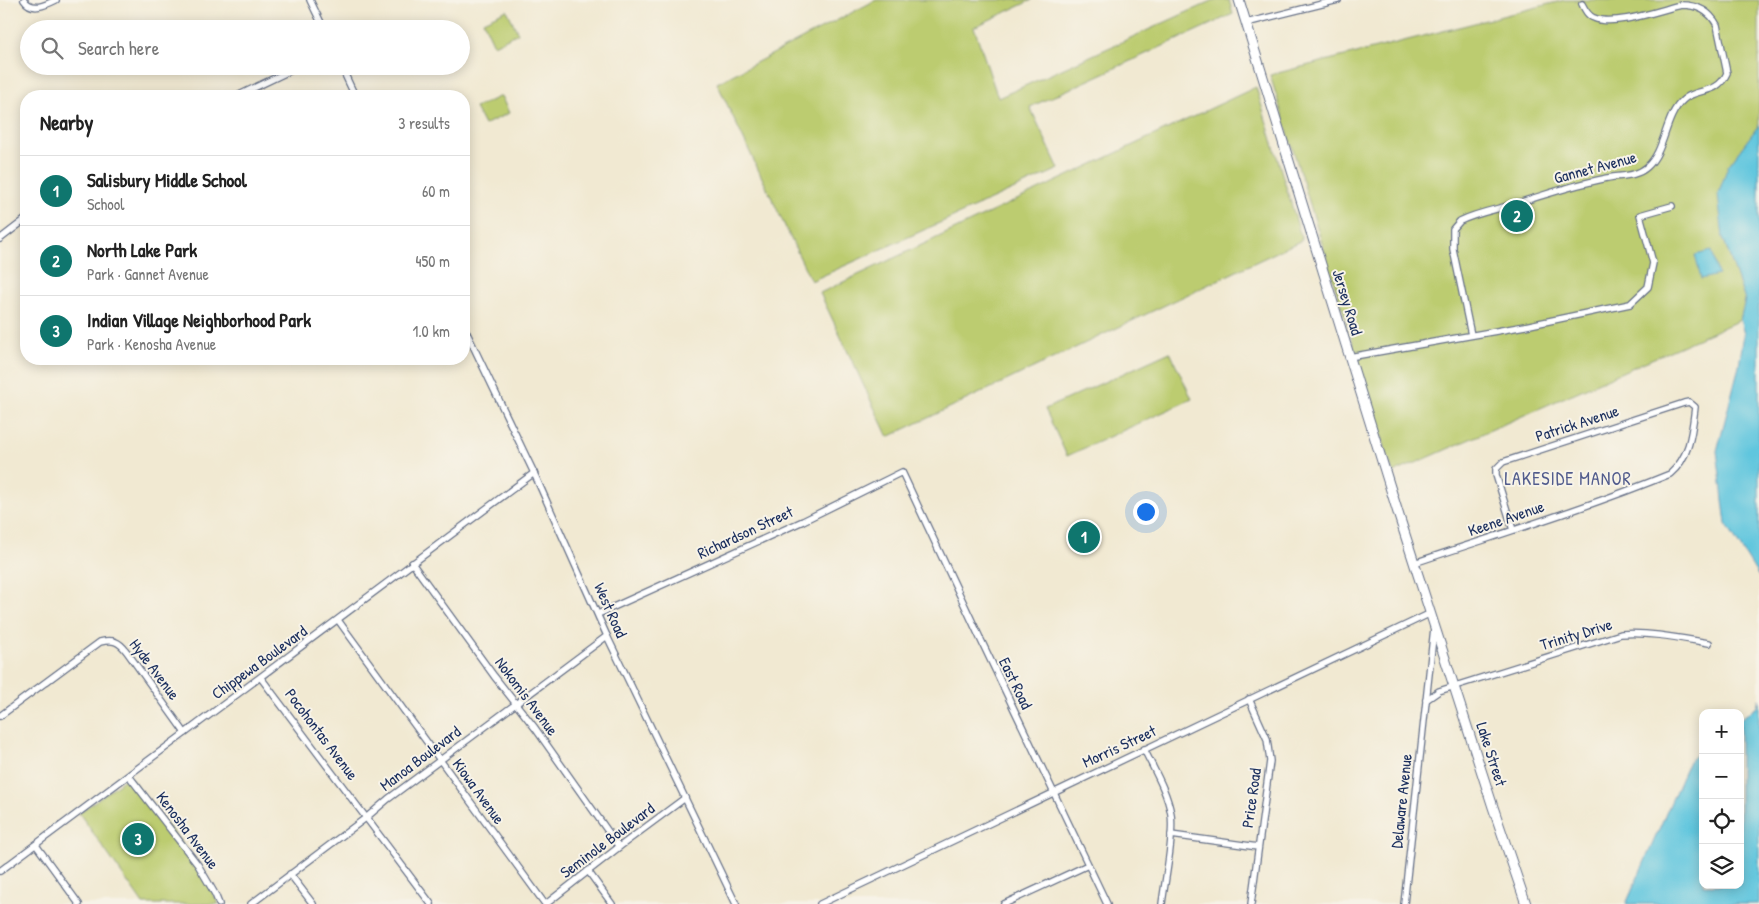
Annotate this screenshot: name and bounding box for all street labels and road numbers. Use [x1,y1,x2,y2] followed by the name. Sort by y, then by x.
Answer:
[1551,145,1639,189] street label: Gannet Avenue
[1328,266,1368,338] street label: Jersey Road
[1533,399,1622,447] street label: Patrick Avenue
[1465,495,1548,541] street label: Keene Avenue
[694,500,797,564] street label: Richardson Street
[589,579,633,641] street label: West Road
[1537,612,1615,655] street label: Trinity Drive
[207,620,311,704] street label: Chippewa Boulevard
[125,634,186,705] street label: Hyde Avenue
[490,652,564,740] street label: Nokomis Avenue
[994,653,1038,713] street label: East Road
[280,684,364,785] street label: Pocohontas Avenue
[1079,719,1160,773] street label: Morris Street
[1471,719,1513,789] street label: Lake Street
[375,720,465,796] street label: Manoa Boulevard
[1385,752,1417,849] street label: Delaware Avenue
[448,754,511,829] street label: Kiowa Avenue
[1236,767,1266,829] street label: Price Road
[152,787,225,874] street label: Kenosha Avenue
[555,797,659,883] street label: Seminole Boulevard

